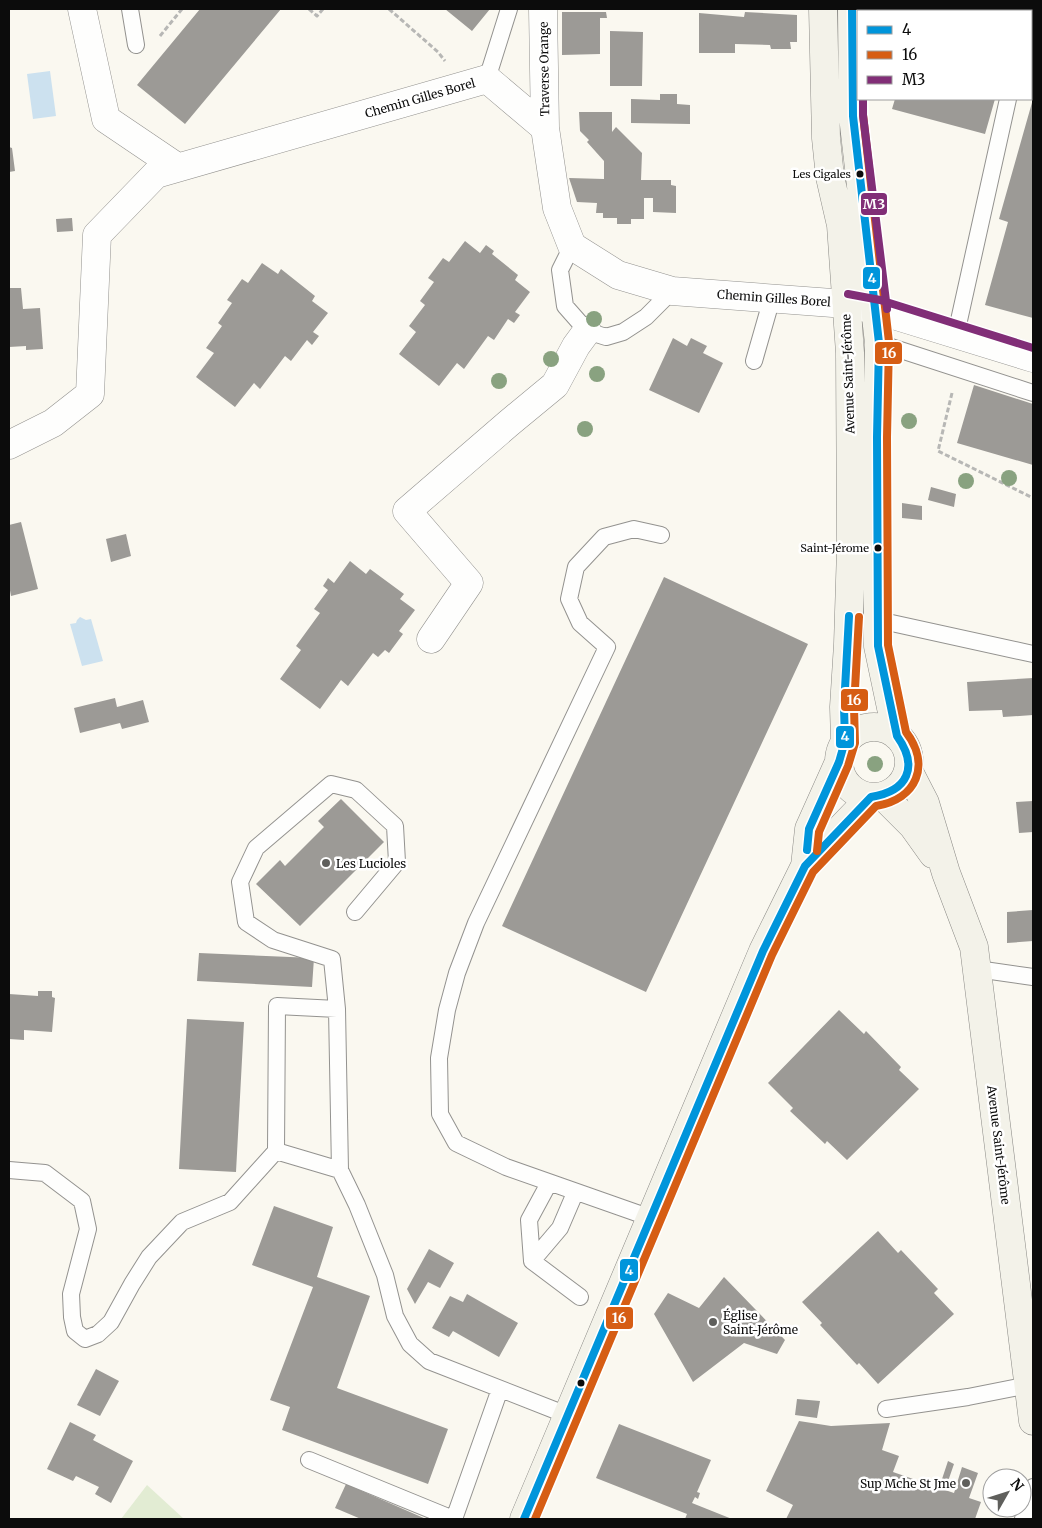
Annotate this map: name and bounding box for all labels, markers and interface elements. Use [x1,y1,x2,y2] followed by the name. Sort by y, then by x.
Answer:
[857,10,1032,100] legend
[902,20,911,39] text: 4
[536,22,552,116] street label: Traverse Orange
[902,45,917,64] text: 16
[902,70,925,89] text: M3
[363,75,477,121] street label: Chemin Gilles Borel
[792,167,851,181] place label: Les Cigales
[855,169,865,179] marker: Les Cigales
[860,192,888,216] line badge: M3
[863,195,885,213] text: M3
[862,266,881,290] line badge: 4
[868,269,877,287] text: 4
[717,287,832,309] street label: Chemin Gilles Borel
[838,314,858,435] street label: Avenue Saint-Jérôme
[874,341,903,365] line badge: 16
[882,344,897,362] text: 16
[800,541,869,555] place label: Saint-Jérome
[873,543,883,553] marker: Saint-Jérome
[840,688,869,712] line badge: 16
[847,691,862,709] text: 16
[835,725,855,749] line badge: 4
[841,727,850,745] text: 4
[336,856,406,871] place label: Les Lucioles
[320,857,332,869] marker: Les Lucioles
[984,1084,1014,1205] street label: Avenue Saint-Jérôme
[619,1258,639,1282] line badge: 4
[625,1261,634,1279] text: 4
[605,1306,634,1330] line badge: 16
[723,1308,798,1337] place label: Église Saint-Jérôme
[612,1309,627,1327] text: 16
[707,1316,719,1328] marker: Église Saint-Jérôme
[576,1378,586,1388] unlabelled marker
[982,1468,1032,1518] north arrow
[1007,1475,1028,1495] text: N
[860,1476,956,1491] place label: Sup Mche St Jme
[960,1477,972,1489] marker: Sup Mche St Jme

